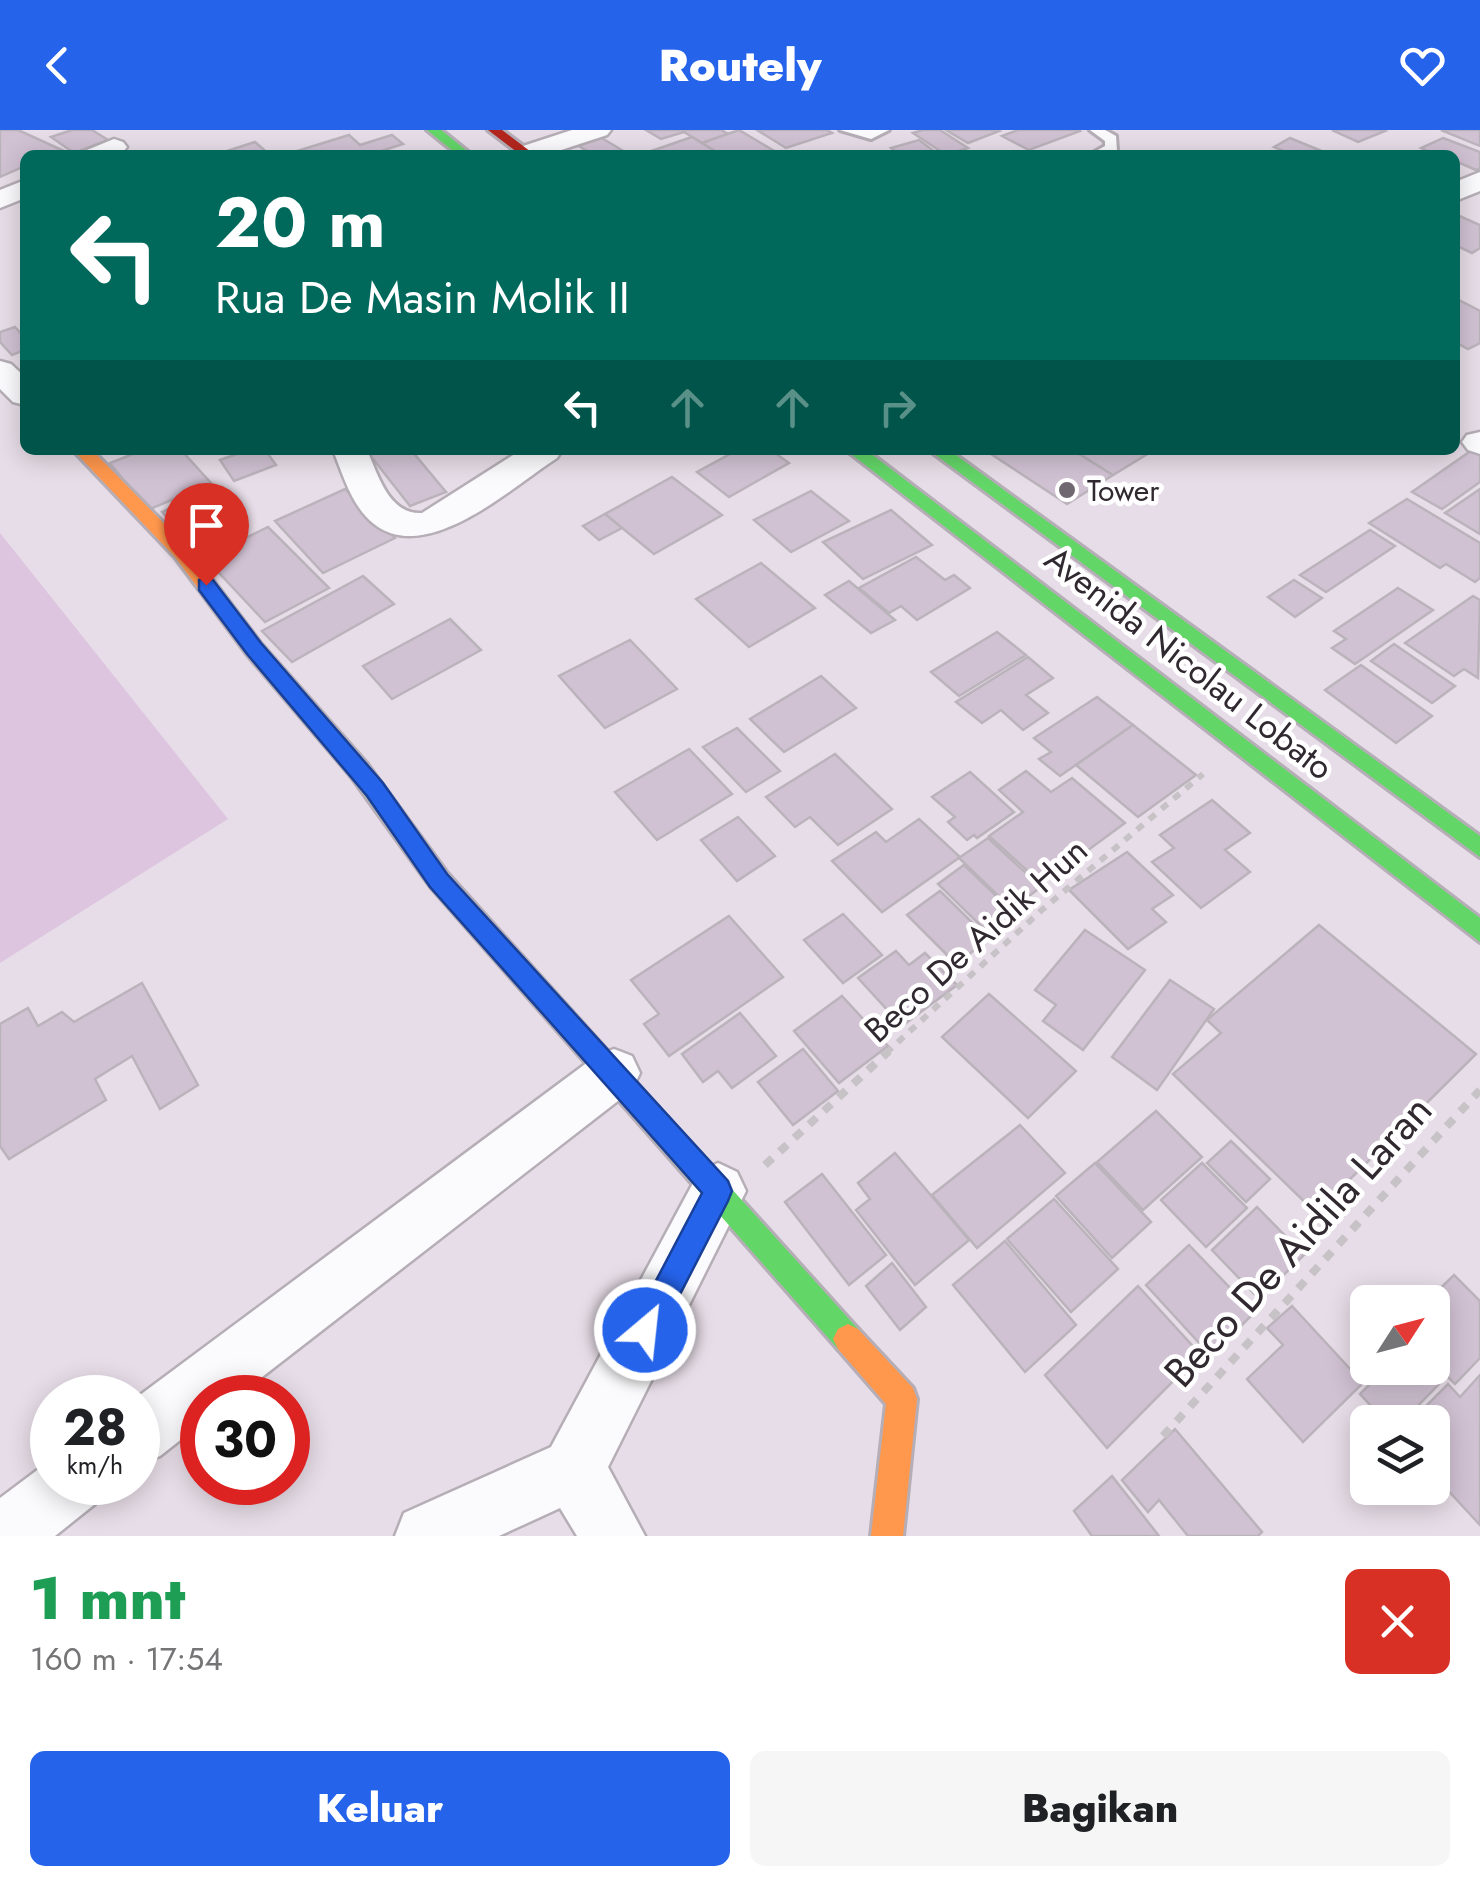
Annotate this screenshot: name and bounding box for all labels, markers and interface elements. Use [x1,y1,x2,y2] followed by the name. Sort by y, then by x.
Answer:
[658,33,822,98] text: Routely
[30,38,85,93] icon: back
[1395,38,1450,93] icon: heart
[215,172,386,273] text: 20 m
[50,190,180,320] icon: left
[215,265,630,330] text: Rua De Masin Molik II
[555,380,610,435] icon: left
[660,380,715,435] icon: ahead
[765,380,820,435] icon: ahead
[870,380,925,435] icon: right
[1087,469,1160,512] place label: Tower
[1056,479,1078,501] marker: Tower
[164,483,249,586] pin
[179,498,234,553] icon: arrive
[1034,534,1344,792] street label: Avenida Nicolau Lobato
[853,826,1099,1054] street label: Beco De Aidik Hun
[1150,1081,1446,1401] street label: Beco De Aidila Laran
[593,1278,697,1382] position arrow
[1350,1285,1450,1385] north arrow
[1350,1285,1450,1505] map controls
[180,1375,310,1505] speed limit sign: 30
[63,1391,127,1464] text: 28
[1350,1405,1450,1505] button: layers
[67,1447,123,1483] text: km/h
[30,1555,185,1642] text: 1 mnt
[1345,1569,1450,1674] button: close
[30,1636,223,1682] text: 160 m · 17:54
[30,1751,730,1866] button: Keluar
[750,1751,1450,1866] button: Bagikan

